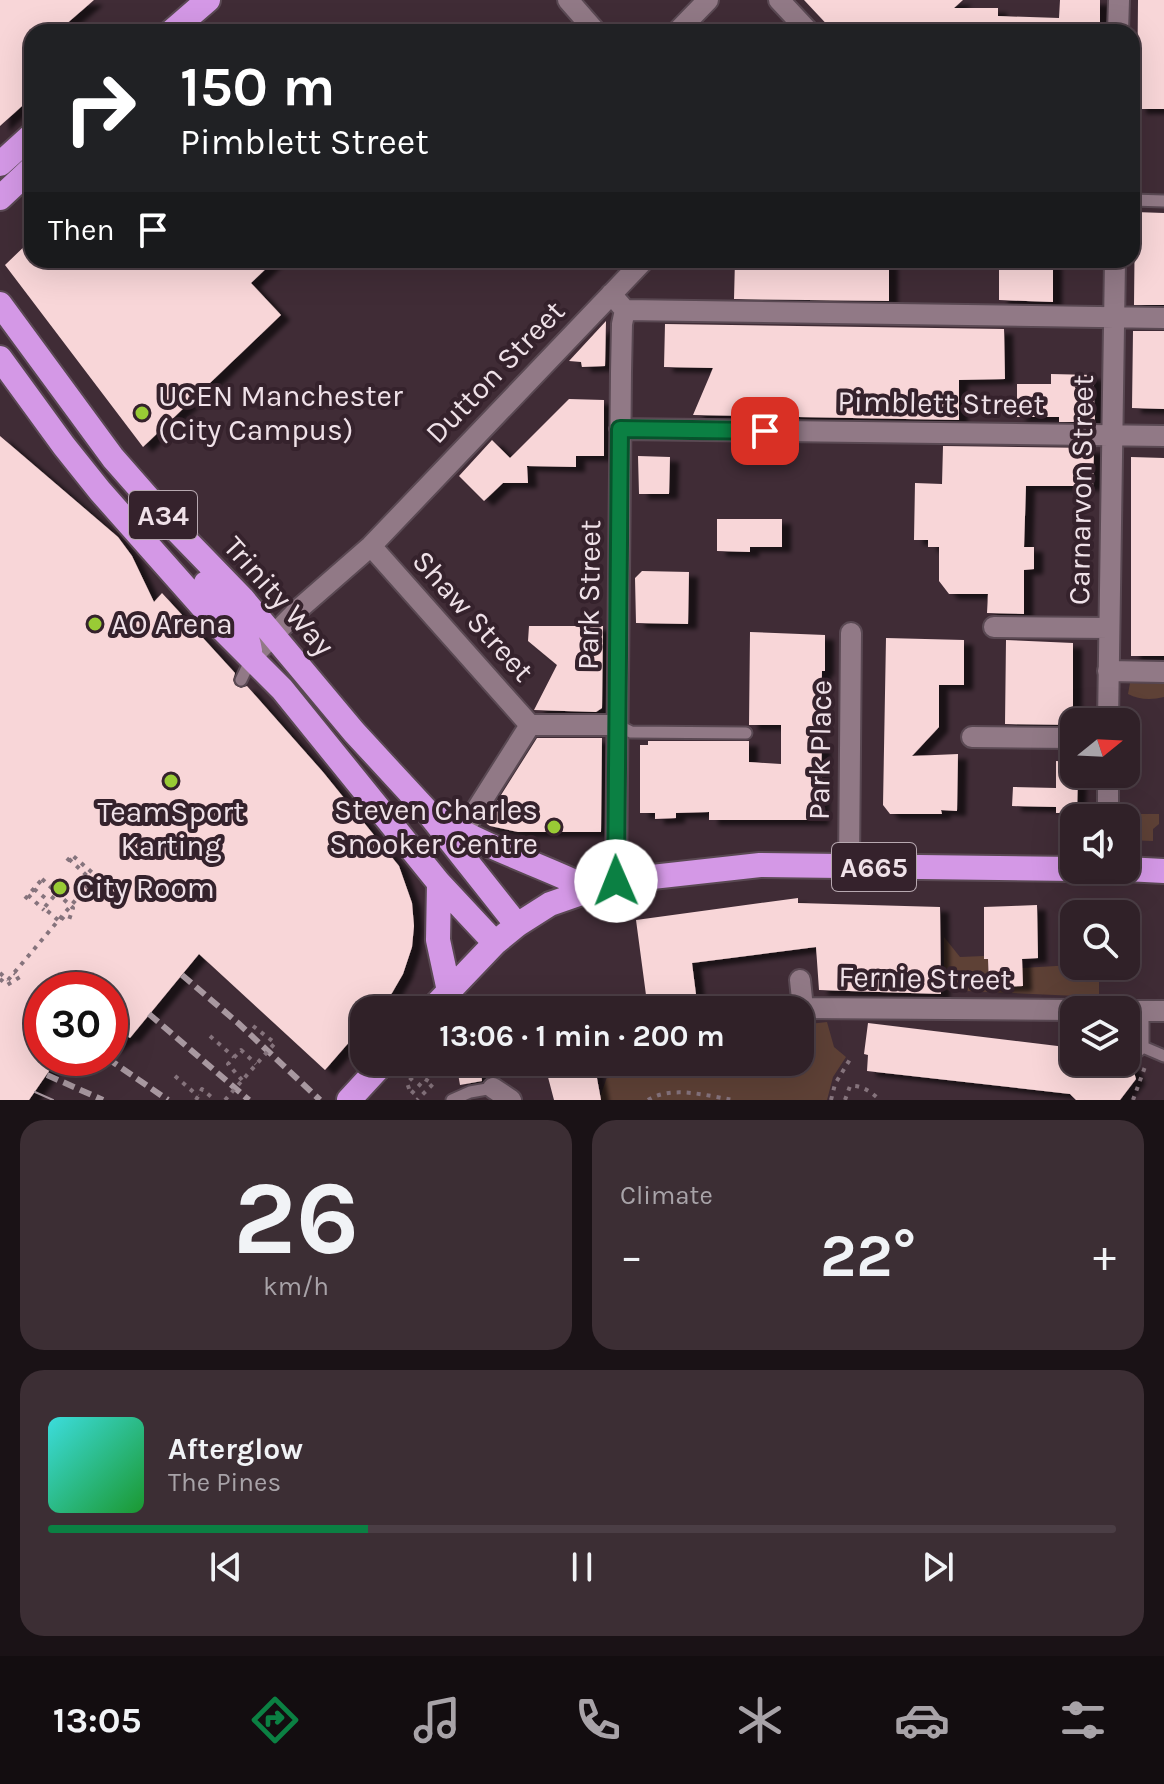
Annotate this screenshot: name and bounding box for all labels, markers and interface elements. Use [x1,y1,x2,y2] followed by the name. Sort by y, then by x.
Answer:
[180,54,335,119] text: 150 m
[48,56,152,160] icon: right
[180,121,429,163] text: Pimblett Street
[131,208,175,252] icon: arrive
[48,212,115,248] text: Then
[418,293,572,451] street label: Dutton Street
[1061,375,1101,605] street label: Carnarvon Street
[158,378,403,448] place label: UCEN Manchester (City Campus)
[837,383,1045,423] street label: Pimblett Street
[731,397,799,465] pin
[133,404,151,422] marker: UCEN Manchester (City Campus)
[743,409,787,453] icon: arrive
[129,491,197,539] road number: A34
[570,520,608,670] street label: Park Street
[216,529,342,663] street label: Trinity Way
[405,543,541,689] street label: Shaw Street
[111,606,233,642] place label: AO Arena
[86,615,104,633] marker: AO Arena
[801,679,839,821] street label: Park Place
[1060,708,1140,788] north arrow
[1060,708,1140,1076] map controls
[162,772,180,790] marker: TeamSport Karting
[329,792,538,862] place label: Steven Charles Snooker Centre
[98,794,244,864] place label: TeamSport Karting
[1060,804,1140,884] button: sound
[545,818,563,836] marker: Steven Charles Snooker Centre
[574,839,658,923] position arrow
[832,843,916,891] road number: A665
[76,870,215,906] place label: City Room
[51,879,69,897] marker: City Room
[1060,900,1140,980] button: search
[838,958,1012,998] street label: Fernie Street
[24,972,128,1076] speed limit sign: 30
[1060,996,1140,1076] button: layers
[439,1018,725,1054] text: 13:06 · 1 min · 200 m
[233,1158,359,1279] text: 26
[620,1180,713,1211] text: Climate
[820,1221,916,1291] text: 22°
[620,1231,643,1282] text: −
[1093,1231,1116,1282] text: +
[263,1271,329,1302] text: km/h
[168,1431,303,1467] text: Afterglow
[168,1467,281,1498] text: The Pines
[204,1545,248,1589] icon: previous
[560,1545,604,1589] icon: pause
[916,1545,960,1589] icon: next
[247,1692,303,1748] icon: directions
[409,1692,465,1748] icon: music
[570,1692,626,1748] icon: phone
[732,1692,788,1748] icon: climate
[894,1692,950,1748] icon: car
[1055,1692,1111,1748] icon: filters
[53,1699,141,1741] text: 13:05

